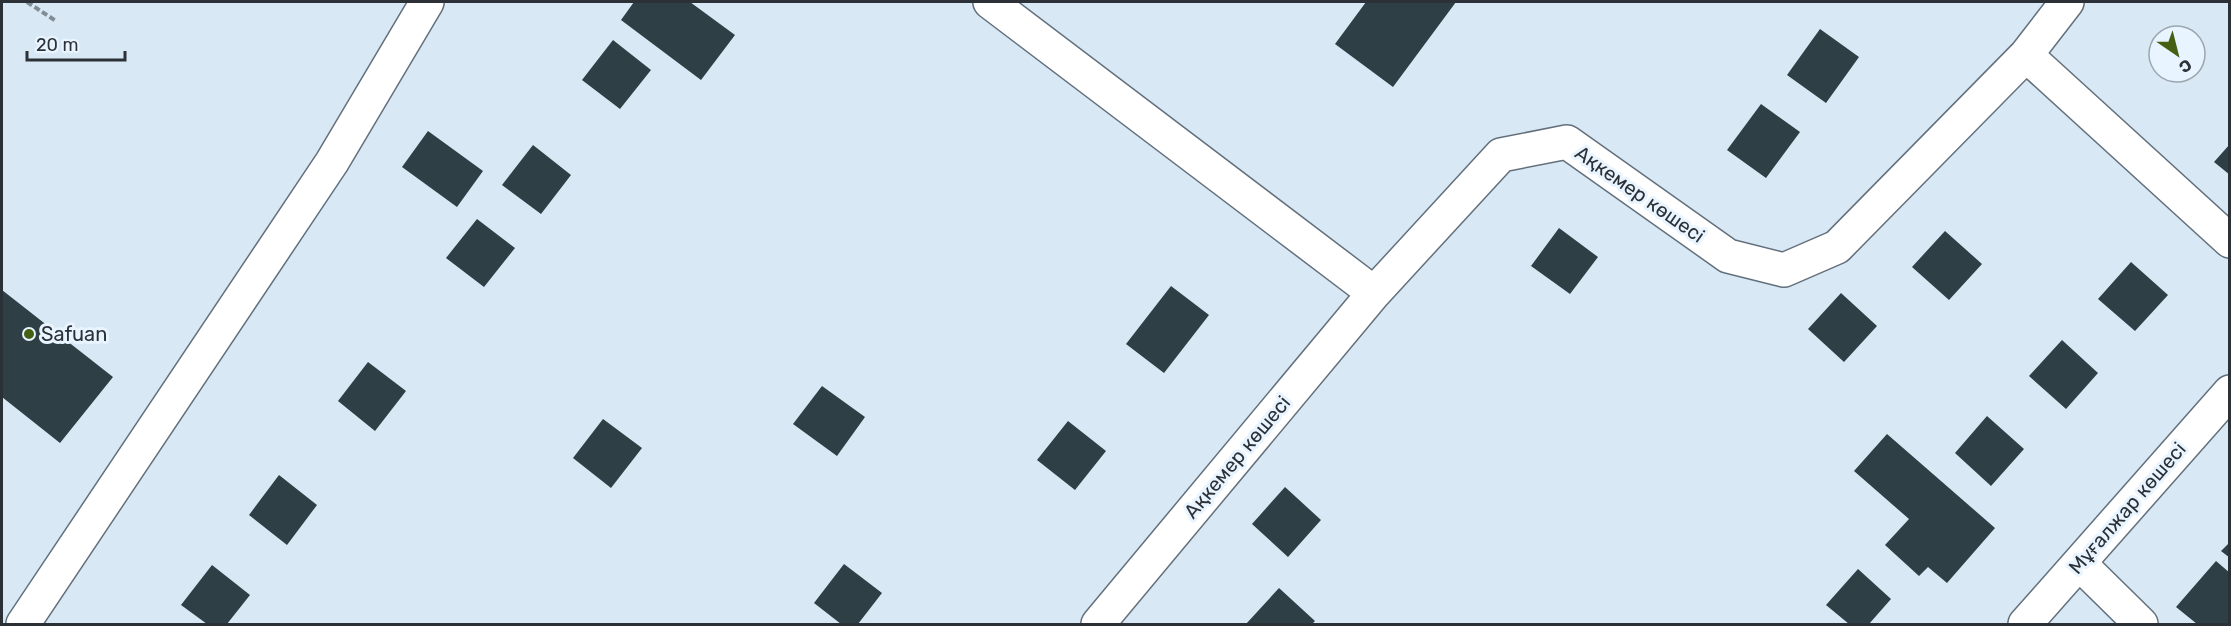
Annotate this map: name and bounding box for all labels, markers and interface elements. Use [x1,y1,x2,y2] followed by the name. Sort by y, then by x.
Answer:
[27,24,124,62] scale bar
[2147,24,2207,84] north arrow
[36,34,78,56] text: 20 m
[2175,55,2195,77] text: С
[1571,140,1709,248] street label: Ақкемер көшесі
[41,322,107,346] place label: Safuan
[22,327,36,341] marker: Safuan
[1179,391,1295,523] street label: Ақкемер көшесі
[2063,437,2191,579] street label: Мұғалжар көшесі

